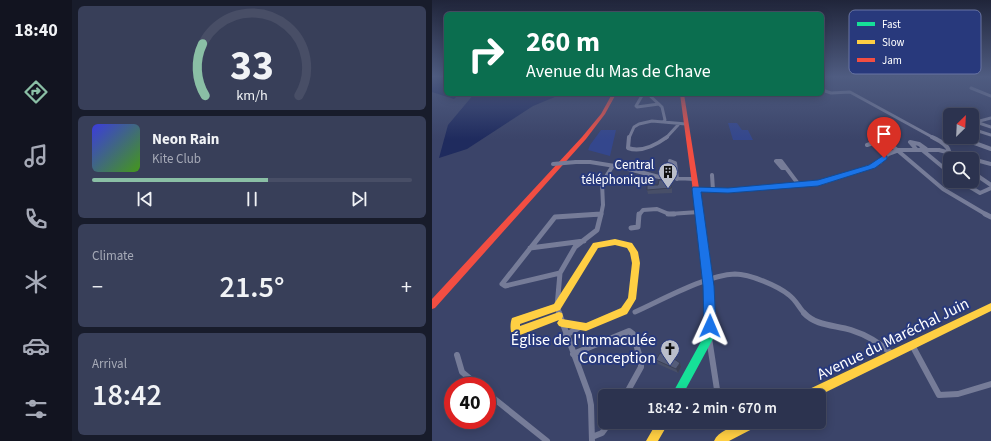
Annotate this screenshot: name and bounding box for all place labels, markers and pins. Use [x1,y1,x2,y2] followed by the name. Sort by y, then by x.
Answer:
[867,117,901,158] pin
[581,156,654,189] place label: Central téléphonique
[657,161,679,189] building icon: Central téléphonique
[511,329,656,369] place label: Église de l'Immaculée Conception
[659,338,681,366] church icon: Église de l'Immaculée Conception

